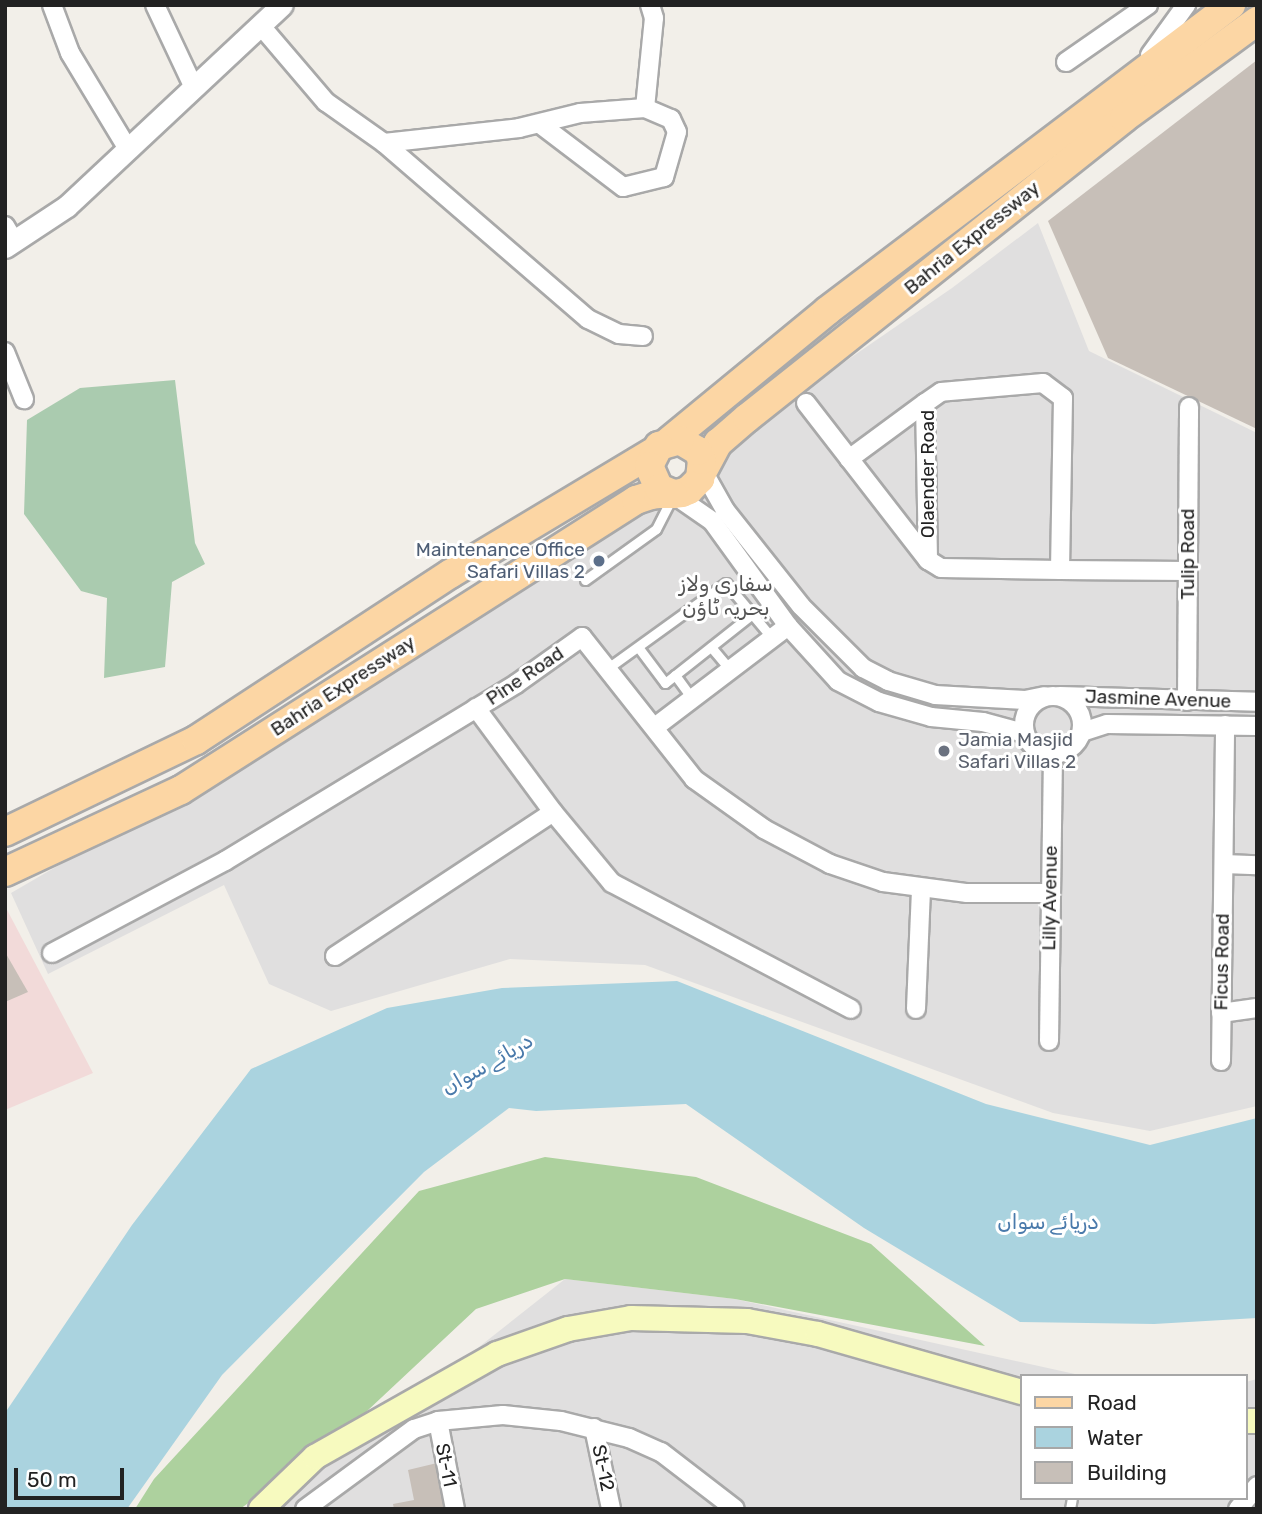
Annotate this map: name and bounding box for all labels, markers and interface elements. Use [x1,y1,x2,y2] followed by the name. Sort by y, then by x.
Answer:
[900,176,1044,300] street label: Bahria Expressway
[917,410,939,538] street label: Olaender Road
[1177,508,1199,600] street label: Tulip Road
[416,539,585,583] place label: Maintenance Office Safari Villas 2
[591,553,607,569] marker: Maintenance Office Safari Villas 2
[679,571,773,621] district label: سفاری ولاز بحریہ ٹاؤن
[267,631,419,741] street label: Bahria Expressway
[482,642,568,710] street label: Pine Road
[1084,685,1232,713] street label: Jasmine Avenue
[958,729,1077,773] place label: Jamia Masjid Safari Villas 2
[936,743,952,759] marker: Jamia Masjid Safari Villas 2
[1038,845,1062,951] street label: Lilly Avenue
[1210,913,1234,1011] street label: Ficus Road
[437,1028,537,1100] water label: دریائے سواں
[997,1209,1099,1235] water label: دریائے سواں
[1020,1374,1248,1500] legend
[1087,1390,1137,1415] text: Road
[1087,1425,1143,1450] text: Water
[431,1441,461,1489] street label: St-11
[587,1443,619,1493] street label: St-12
[18,1454,128,1498] scale bar
[1087,1460,1167,1485] text: Building
[27,1467,77,1492] text: 50 m

